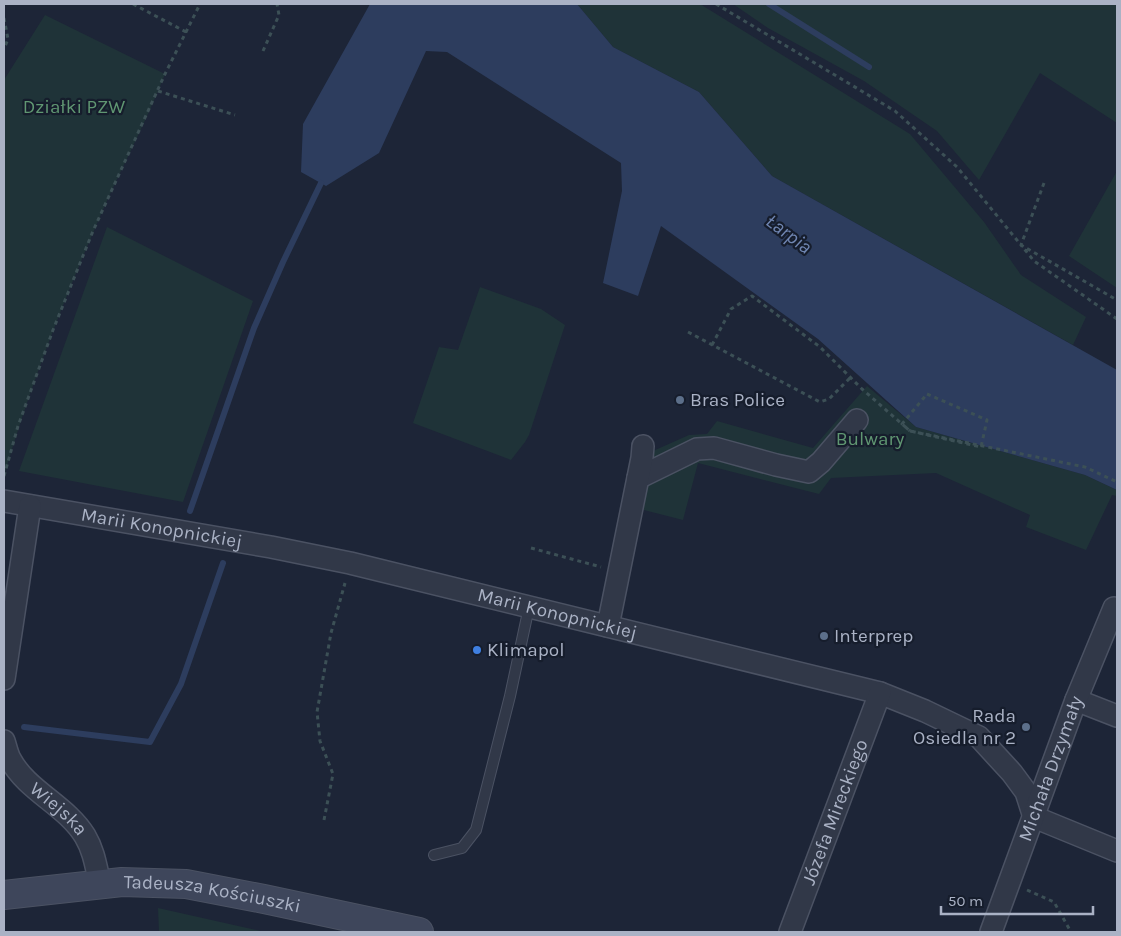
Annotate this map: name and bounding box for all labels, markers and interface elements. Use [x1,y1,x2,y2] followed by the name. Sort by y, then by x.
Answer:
[23,96,125,118] park label: Działki PZW
[762,209,816,259] water label: Łarpia
[690,389,785,411] place label: Bras Police
[674,394,686,406] marker: Bras Police
[836,428,904,450] park label: Bulwary
[79,503,244,553] street label: Marii Konopnickiej
[475,584,639,644] street label: Marii Konopnickiej
[834,625,913,647] place label: Interprep
[818,630,830,642] marker: Interprep
[487,639,565,661] place label: Klimapol
[471,644,483,656] marker: Klimapol
[1014,693,1088,844] street label: Michała Drzymały
[913,705,1016,749] place label: Rada Osiedla nr 2
[1020,721,1032,733] marker: Rada Osiedla nr 2
[798,736,873,888] street label: Józefa Mireckiego
[25,778,92,840] street label: Wiejska
[123,871,303,918] street label: Tadeusza Kościuszki
[941,884,1094,916] scale bar
[948,892,983,910] text: 50 m

